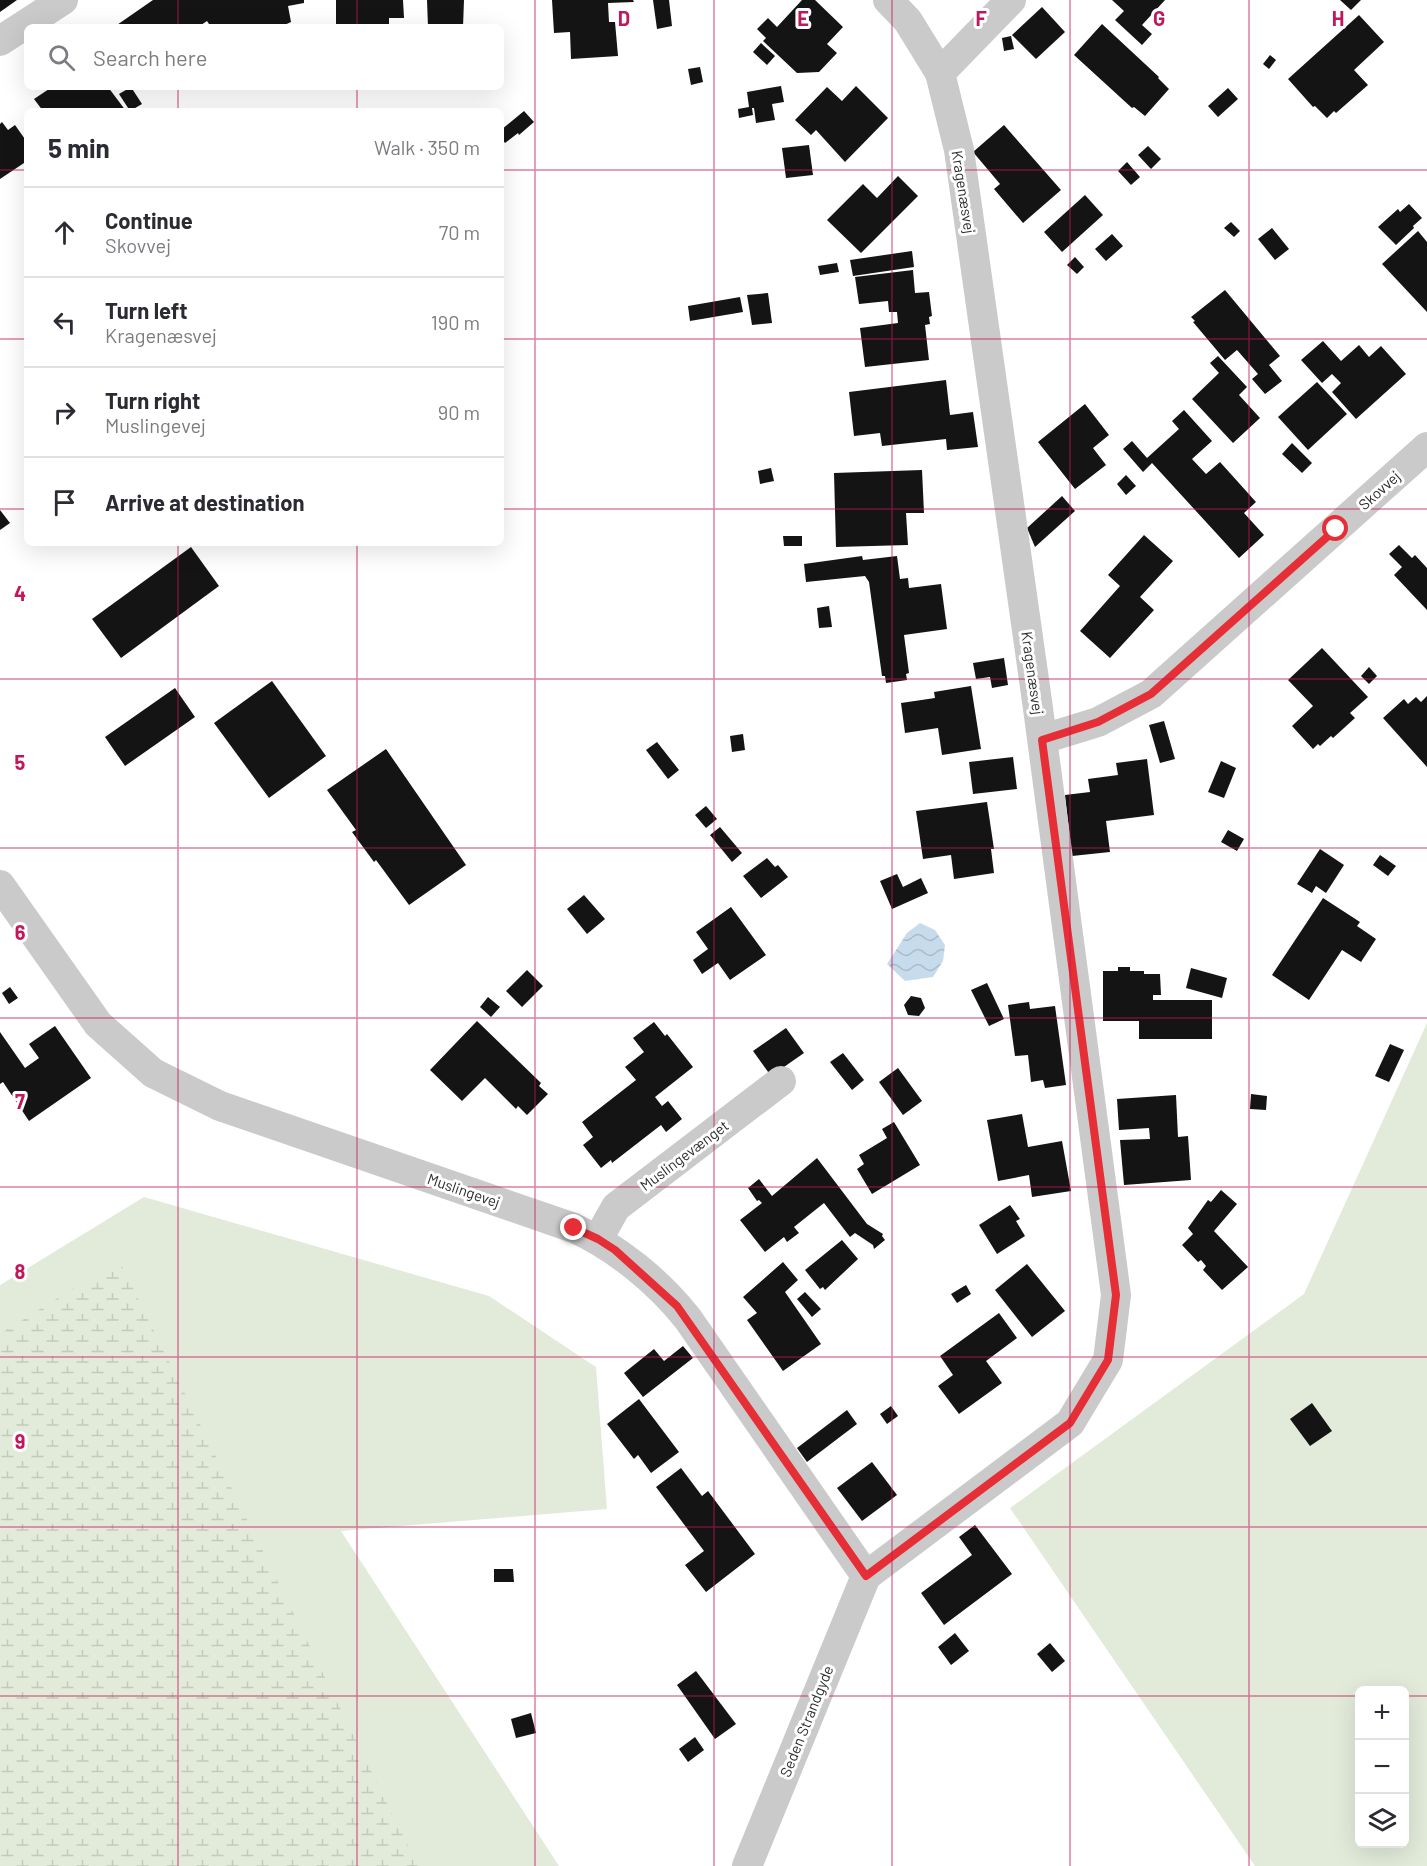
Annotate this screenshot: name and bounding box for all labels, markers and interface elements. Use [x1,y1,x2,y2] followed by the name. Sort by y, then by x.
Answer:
[618,6,630,30] text: D
[797,6,809,30] text: E
[975,6,987,30] text: F
[1153,6,1165,30] text: G
[1332,6,1344,30] text: H
[24,24,504,90] search box
[45,41,78,74] icon: search
[93,44,207,70] text: Search here
[48,132,110,163] text: 5 min
[374,135,480,159] text: Walk · 350 m
[949,149,979,235] street label: Kragenæsvej
[105,207,193,233] text: Continue
[48,216,81,249] icon: ahead
[439,220,480,244] text: 70 m
[105,233,171,257] text: Skovvej
[105,297,188,323] text: Turn left
[48,306,81,339] icon: left
[431,310,480,334] text: 190 m
[105,323,217,347] text: Kragenæsvej
[105,387,200,413] text: Turn right
[48,396,81,429] icon: right
[438,400,480,424] text: 90 m
[105,413,206,437] text: Muslingevej
[1355,467,1403,513] street label: Skovvej
[48,486,81,519] icon: arrive
[105,489,304,515] text: Arrive at destination
[1322,515,1348,541] route start
[14,581,26,605] text: 4
[1018,630,1048,716] street label: Kragenæsvej
[15,750,26,774] text: 5
[15,920,26,944] text: 6
[15,1089,25,1113] text: 7
[636,1116,732,1194] street label: Muslingevænget
[425,1169,503,1211] street label: Muslingevej
[560,1214,586,1240] route end
[15,1259,26,1283] text: 8
[15,1429,25,1453] text: 9
[775,1663,837,1779] street label: Seden Strandgyde
[1355,1686,1409,1848] map controls
[1355,1686,1409,1740] button: +
[1355,1740,1409,1794] button: −
[1355,1794,1409,1848] button: layers

